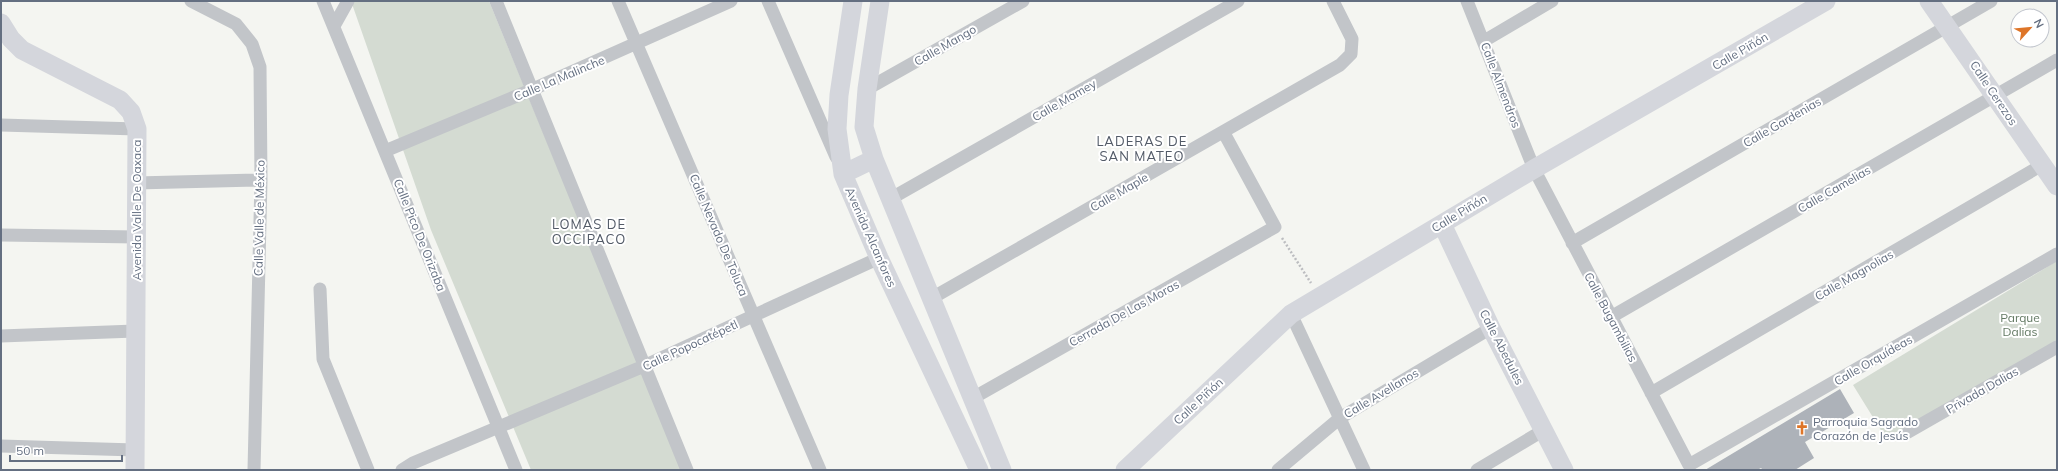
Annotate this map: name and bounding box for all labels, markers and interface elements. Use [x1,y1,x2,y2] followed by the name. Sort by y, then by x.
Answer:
[2010,8,2050,48] north arrow
[2031,17,2047,30] text: N
[911,21,979,69] street label: Calle Mango
[1709,29,1771,73] street label: Calle Piñón
[1478,40,1524,130] street label: Calle Almendros
[511,52,607,104] street label: Calle La Malinche
[1967,58,2021,128] street label: Calle Cerezos
[1029,75,1099,124] street label: Calle Mamey
[1740,94,1824,150] street label: Calle Gardenias
[1097,133,1187,164] district label: LADERAS DE SAN MATEO
[129,140,144,280] street label: Avenida Valle De Oaxaca
[250,160,268,276] street label: Calle Valle de México
[1795,162,1873,216] street label: Calle Camelias
[1087,169,1151,215] street label: Calle Maple
[686,172,752,298] street label: Calle Nevado De Toluca
[391,177,449,293] street label: Calle Pico De Orizaba
[842,185,900,289] street label: Avenida Alcanfores
[1428,191,1490,235] street label: Calle Piñón
[552,216,626,247] district label: LOMAS DE OCCIPACO
[1812,246,1896,304] street label: Calle Magnolias
[1581,270,1641,365] street label: Calle Bugambilias
[1066,276,1182,350] street label: Cerrada De Las Moras
[1477,307,1527,387] street label: Calle Abedules
[2000,310,2040,339] park label: Parque Dalias
[640,316,740,374] street label: Calle Popocatépetl
[1831,331,1915,388] street label: Calle Orquídeas
[1943,363,2021,417] street label: Privada Dalias
[1341,365,1421,421] street label: Calle Avellanos
[1170,374,1226,428] street label: Calle Piñón
[1813,414,1918,443] place label: Parroquia Sagrado Corazón de Jesús
[1794,420,1810,436] church icon: Parroquia Sagrado Corazón de Jesús
[10,437,122,463] scale bar
[16,443,44,458] text: 50 m

